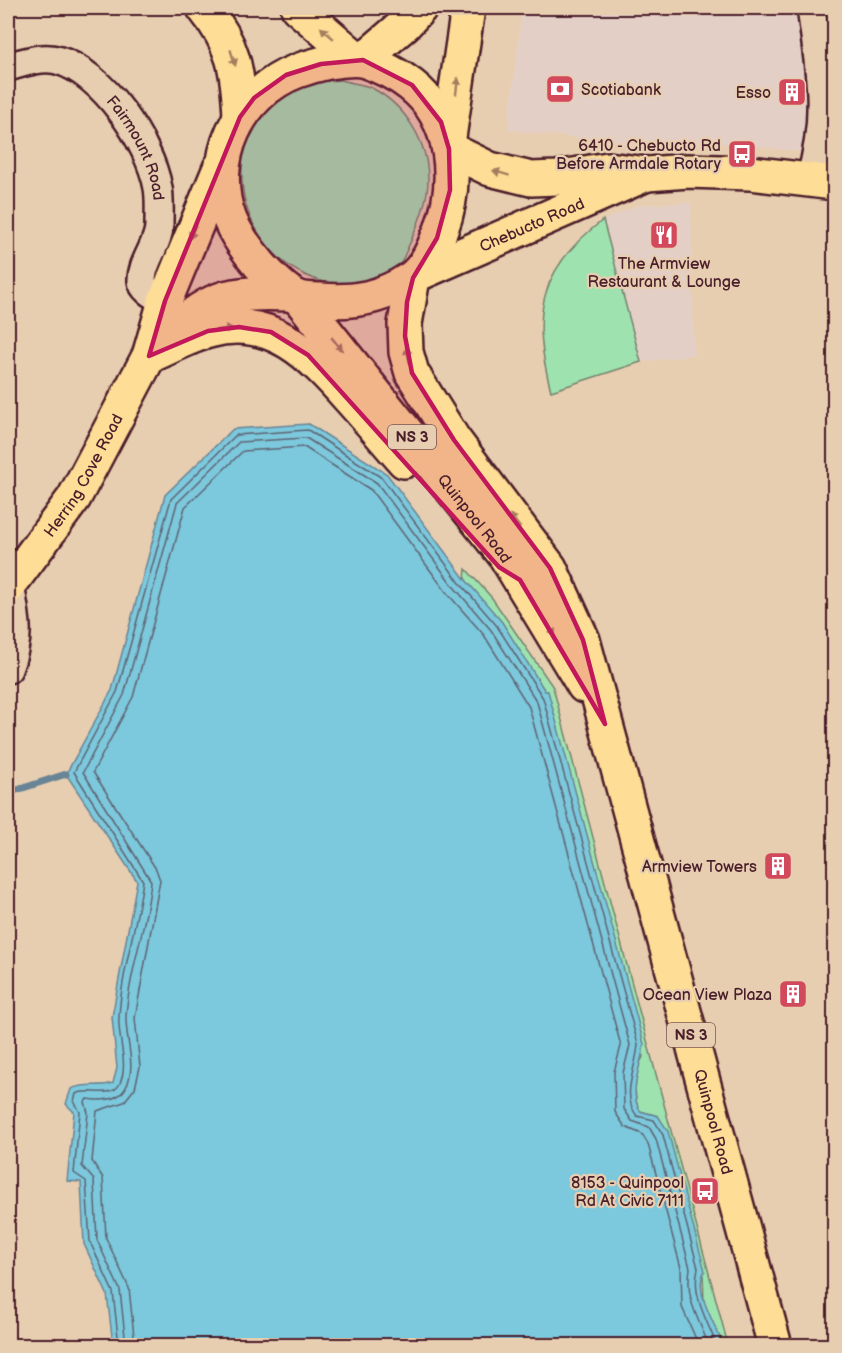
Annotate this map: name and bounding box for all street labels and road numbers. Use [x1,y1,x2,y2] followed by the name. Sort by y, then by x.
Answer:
[102,92,167,201] street label: Fairmount Road
[477,194,588,257] street label: Chebucto Road
[40,411,128,541] street label: Herring Cove Road
[388,425,436,449] road number: NS 3
[433,471,515,567] street label: Quinpool Road
[667,1023,715,1047] road number: NS 3
[689,1067,736,1177] street label: Quinpool Road

